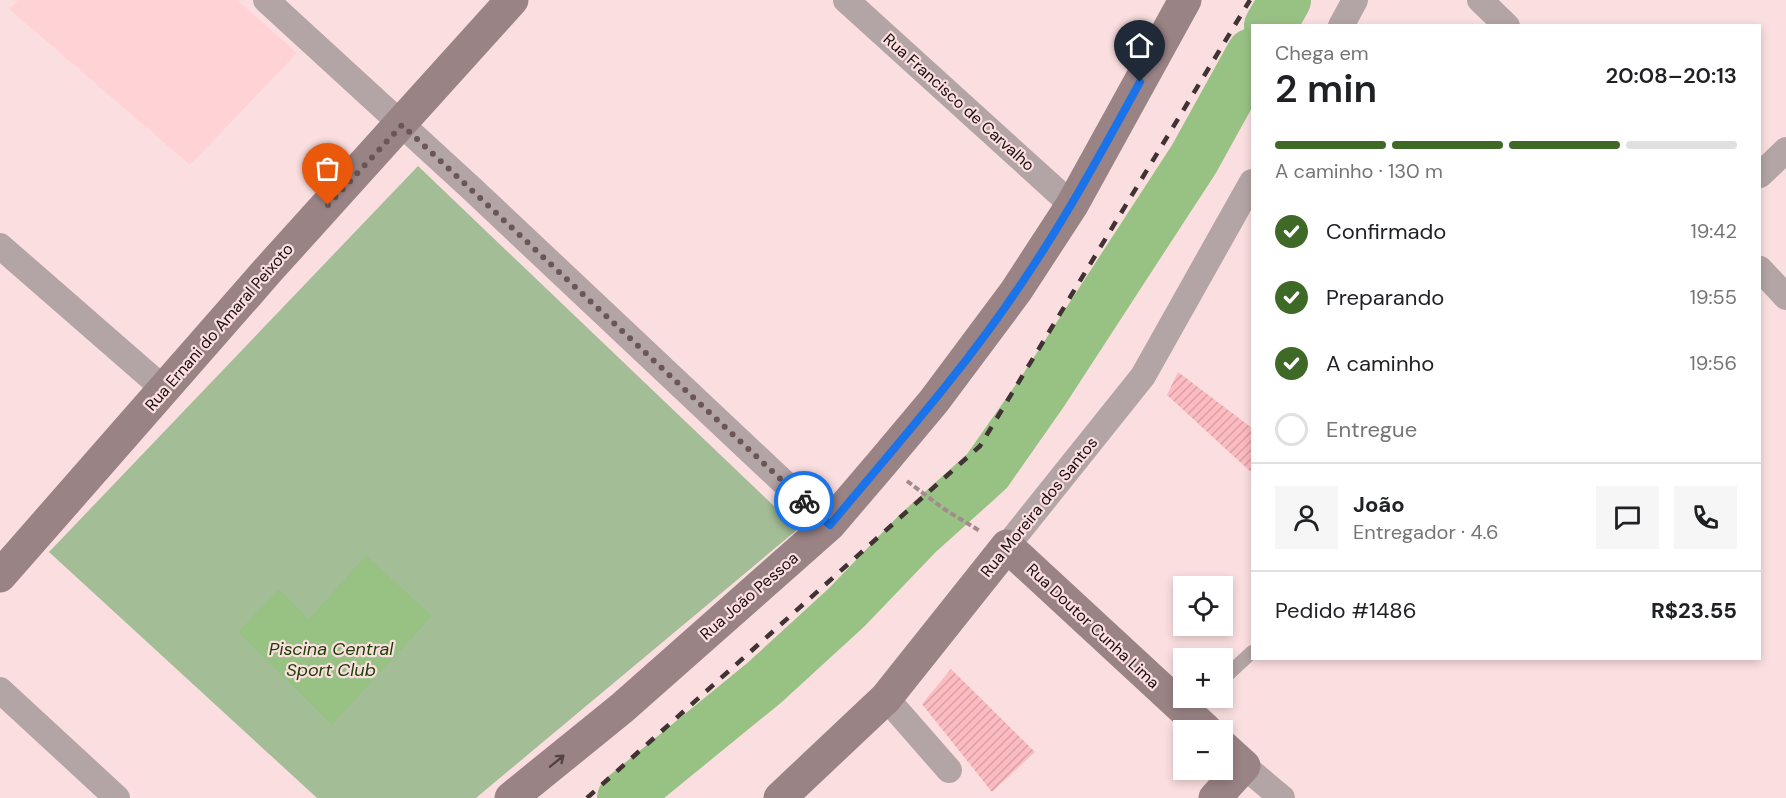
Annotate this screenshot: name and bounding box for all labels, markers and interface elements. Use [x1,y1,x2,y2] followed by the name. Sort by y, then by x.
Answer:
[1114,20,1165,82] pin
[879,28,1039,176] street label: Rua Francisco de Carvalho
[1123,29,1156,62] icon: home
[1275,40,1369,66] text: Chega em
[1606,61,1737,90] text: 20:08–20:13
[1275,63,1377,114] text: 2 min
[302,143,353,205] pin
[311,152,344,185] icon: bag
[1275,158,1443,184] text: A caminho · 130 m
[1275,215,1308,248] icon: check
[1326,217,1446,246] text: Confirmado
[1691,218,1737,244] text: 19:42
[140,239,298,415] street label: Rua Ernani do Amaral Peixoto
[1275,281,1308,314] icon: check
[1326,283,1444,312] text: Preparando
[1690,284,1737,310] text: 19:55
[1275,347,1308,380] icon: check
[1326,349,1434,378] text: A caminho
[1689,350,1737,376] text: 19:56
[1326,415,1417,444] text: Entregue
[976,433,1102,581] street label: Rua Moreira dos Santos
[774,471,834,531] courier
[788,485,821,518] icon: bike
[1275,486,1338,549] button: person
[1596,486,1659,549] button: chat
[1674,486,1737,549] button: phone
[1353,490,1405,519] text: João
[1353,519,1498,545] text: Entregador · 4.6
[695,547,803,645] street label: Rua João Pessoa
[1022,559,1164,693] street label: Rua Doutor Cunha Lima
[1173,576,1233,780] map controls
[1173,576,1233,636] button: locate
[1275,596,1416,625] text: Pedido #1486
[1651,596,1737,625] text: R$23.55
[269,637,394,682] water label: Piscina Central Sport Club
[1173,648,1233,708] button: +
[1173,720,1233,780] button: −
[549,755,565,768] one-way arrow

